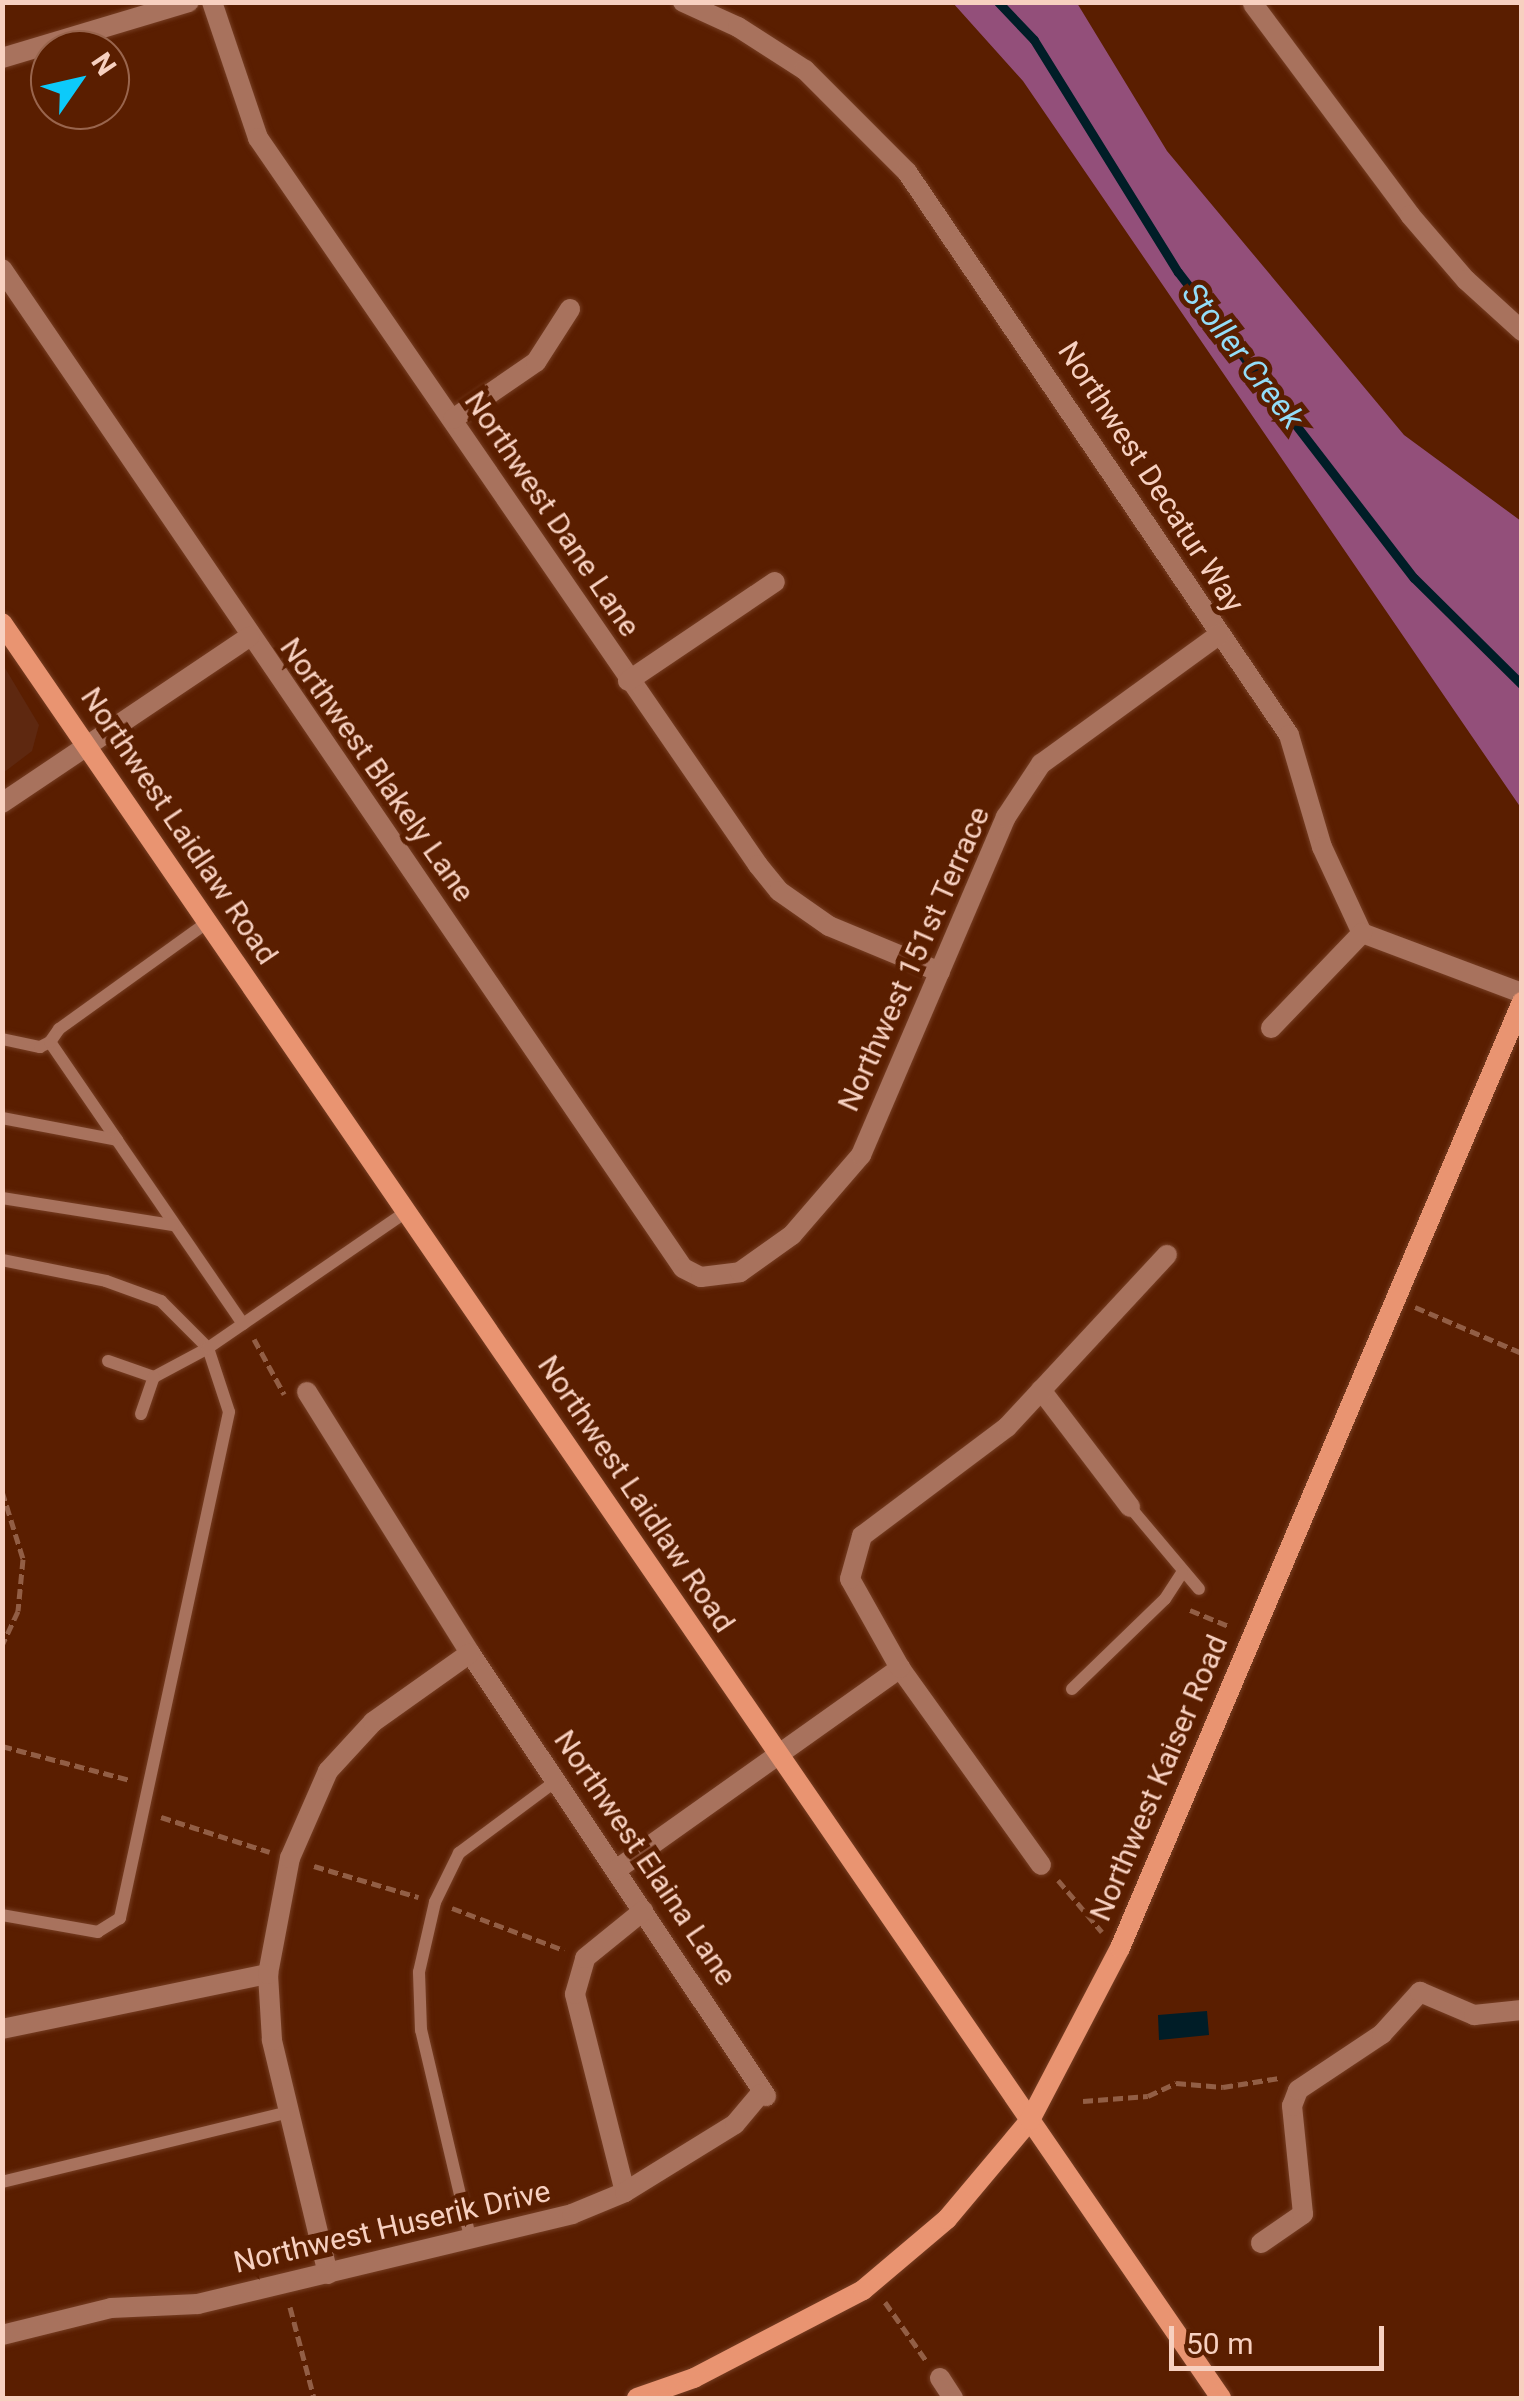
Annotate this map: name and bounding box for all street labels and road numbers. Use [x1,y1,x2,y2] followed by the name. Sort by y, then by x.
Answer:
[1050,335,1252,619] street label: Northwest Decatur Way
[457,385,647,643] street label: Northwest Dane Lane
[272,631,482,909] street label: Northwest Blakely Lane
[73,681,285,971] street label: Northwest Laidlaw Road
[830,801,998,1117] street label: Northwest 151st Terrace
[530,1349,742,1639] street label: Northwest Laidlaw Road
[1082,1630,1236,1926] street label: Northwest Kaiser Road
[546,1724,744,1992] street label: Northwest Elaina Lane
[230,2173,554,2281] street label: Northwest Huserik Drive

